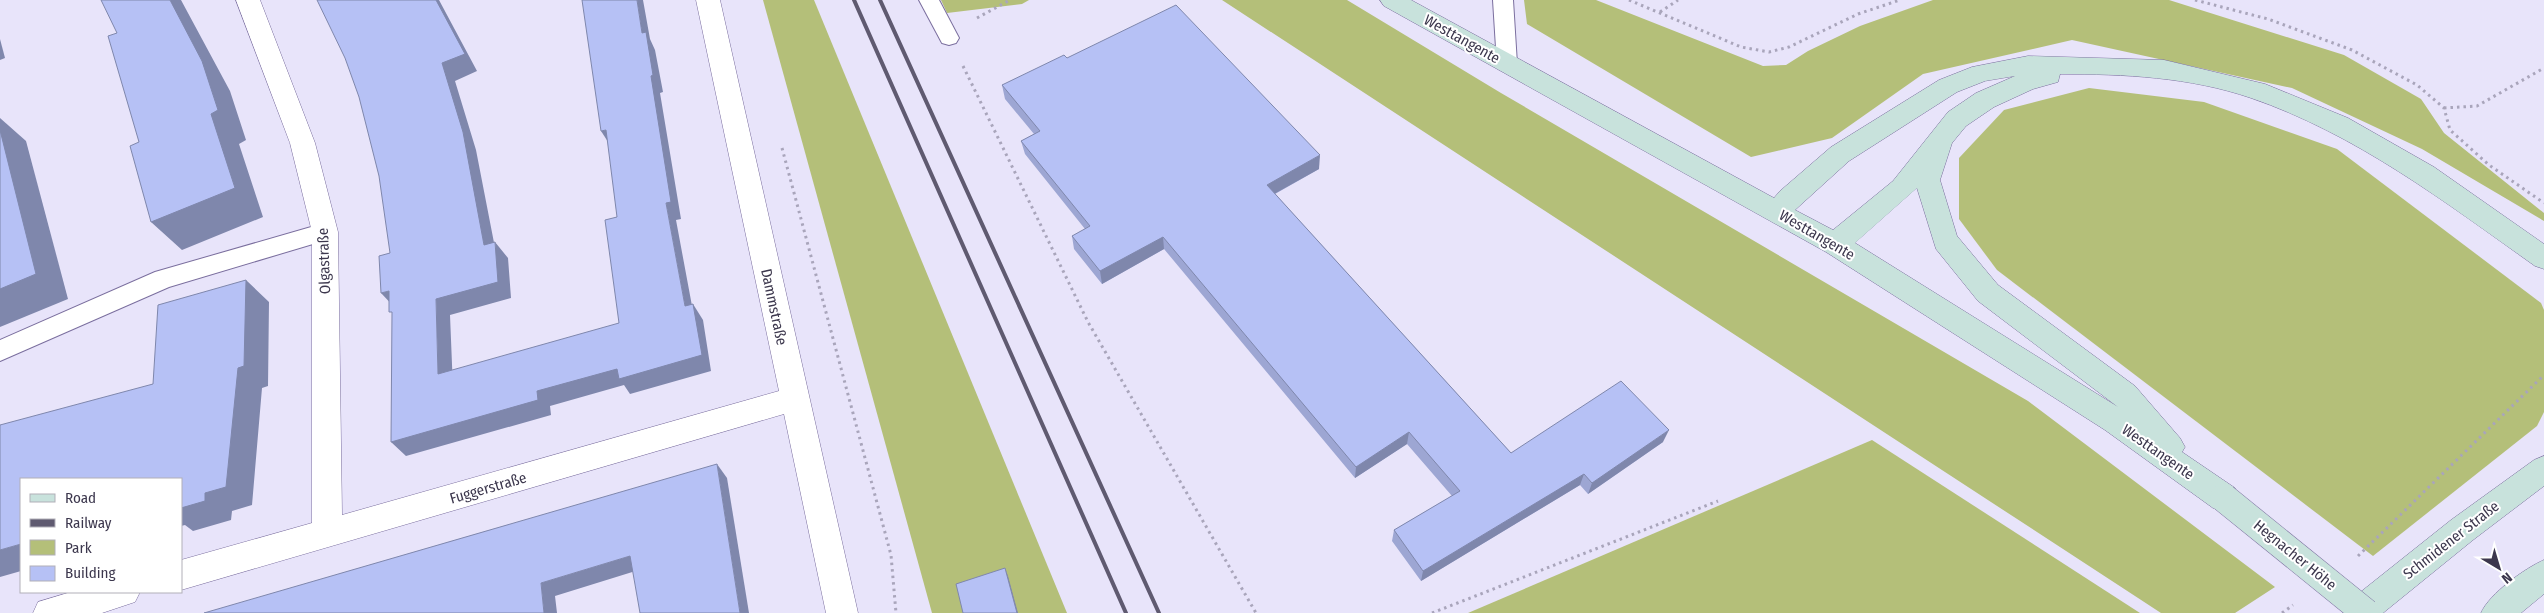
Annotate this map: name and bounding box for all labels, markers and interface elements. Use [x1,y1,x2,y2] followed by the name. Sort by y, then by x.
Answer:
[1421,11,1503,67] street label: Westtangente
[1776,206,1858,264] street label: Westtangente
[314,228,334,294] street label: Olgastraße
[757,267,791,347] street label: Dammstraße
[2118,421,2198,483] street label: Westtangente
[448,468,528,508] street label: Fuggerstraße
[20,478,182,593] legend
[65,489,96,507] text: Road
[2400,497,2502,583] street label: Schmidener Straße
[65,514,112,532] text: Railway
[2250,516,2340,594] street label: Hegnacher Höhe
[65,539,92,557] text: Park
[2474,543,2524,593] north arrow
[65,564,116,582] text: Building
[2498,569,2515,587] text: N

